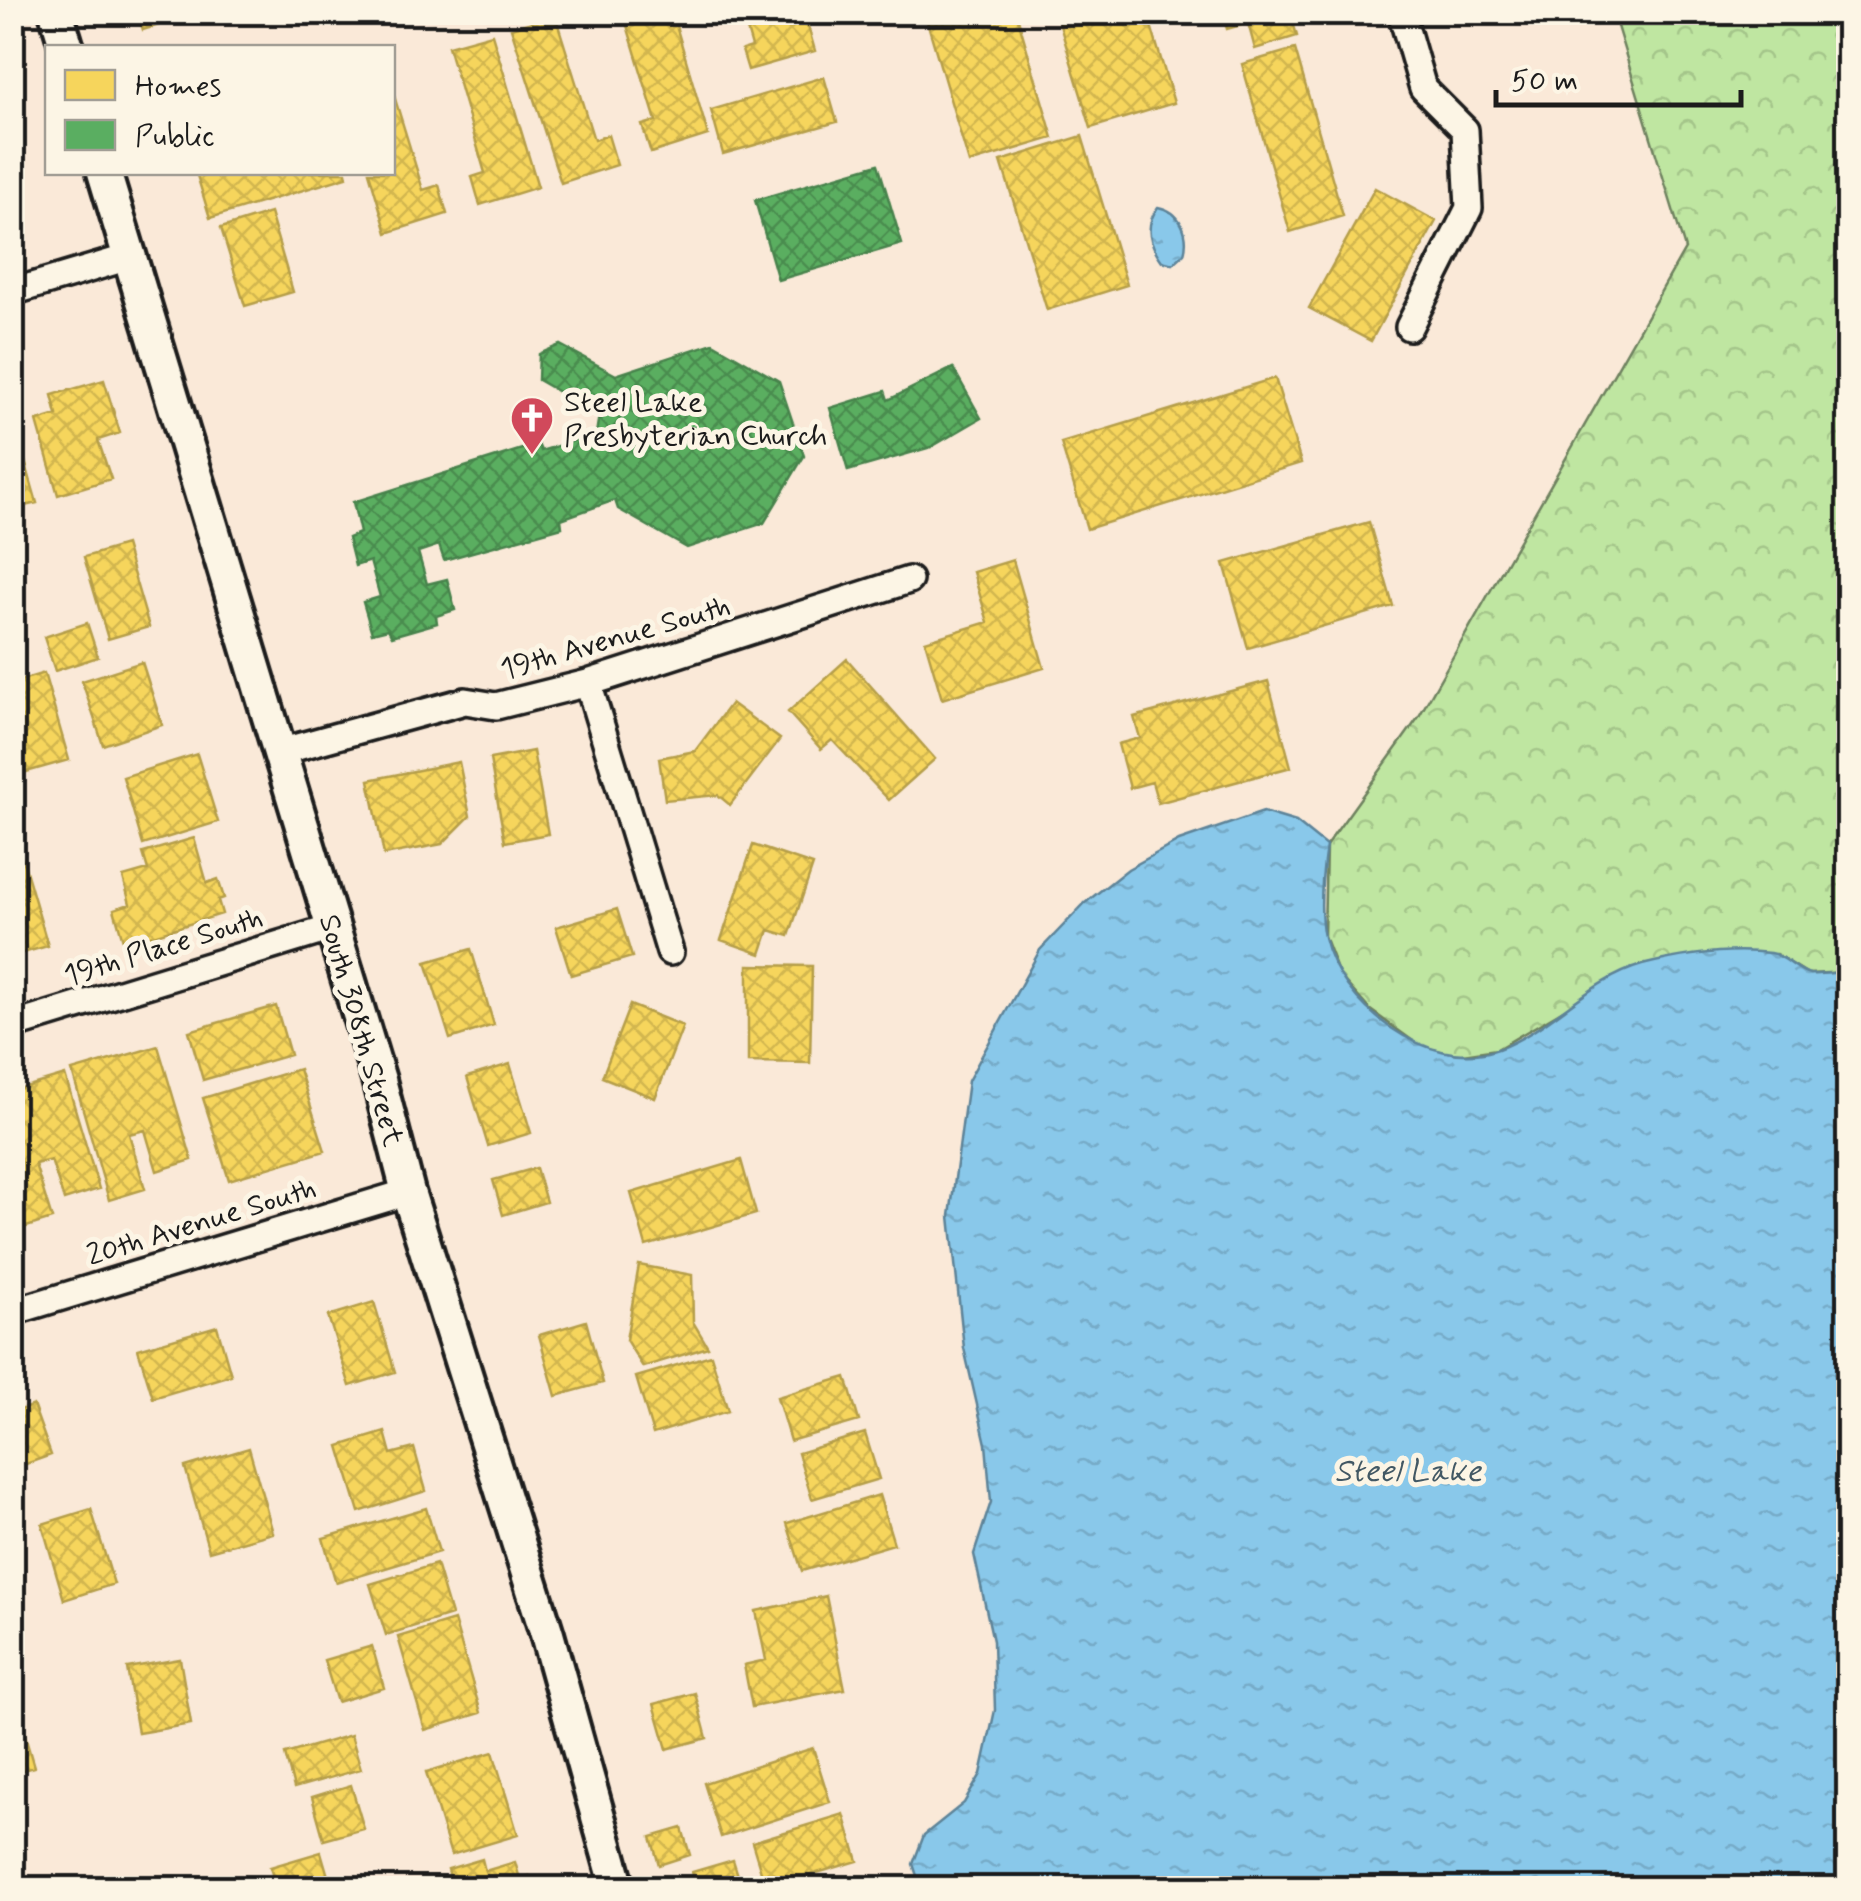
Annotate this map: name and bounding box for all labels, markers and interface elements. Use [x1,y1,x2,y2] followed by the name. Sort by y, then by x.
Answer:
[45,45,395,175] legend
[1496,45,1741,107] scale bar
[1511,62,1578,101] text: 50 m
[135,67,221,106] text: Homes
[135,117,215,156] text: Public
[564,383,827,456] place label: Steel Lake Presbyterian Church
[509,395,555,456] church icon: Steel Lake Presbyterian Church
[496,587,735,690] street label: 19th Avenue South
[59,899,268,996] street label: 19th Place South
[309,910,412,1151] street label: South 308th Street
[82,1169,321,1276] street label: 20th Avenue South
[1334,1451,1483,1493] water label: Steel Lake

